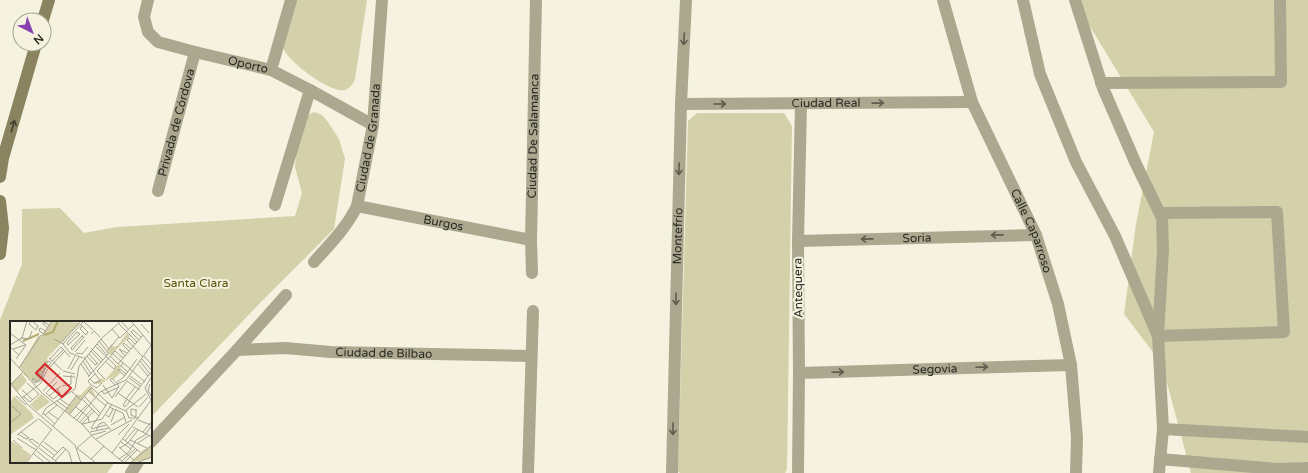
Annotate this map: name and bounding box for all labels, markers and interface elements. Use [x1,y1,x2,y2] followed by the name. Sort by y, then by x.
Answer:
[12,12,52,52] north arrow
[31,31,46,47] text: N
[680,32,687,45] one-way arrow
[227,53,270,76] street label: Oporto
[155,67,197,178] street label: Privada de Córdova
[525,74,541,198] street label: Ciudad De Salamanca
[353,83,383,193] street label: Ciudad de Granada
[792,96,860,110] street label: Ciudad Real
[871,99,884,107] one-way arrow
[713,100,726,108] one-way arrow
[10,120,17,133] one-way arrow
[675,162,683,175] one-way arrow
[1008,186,1055,275] street label: Calle Caparroso
[670,208,685,265] street label: Montefrío
[422,212,465,234] street label: Burgos
[902,231,932,245] street label: Soria
[991,232,1004,239] one-way arrow
[861,235,874,243] one-way arrow
[790,258,806,318] street label: Antequera
[163,276,229,290] park label: Santa Clara
[672,292,680,305] one-way arrow
[10,321,152,463] inset map
[335,345,432,361] street label: Ciudad de Bilbao
[912,361,958,377] street label: Segovia
[975,364,988,371] one-way arrow
[831,368,844,375] one-way arrow
[669,422,677,435] one-way arrow

